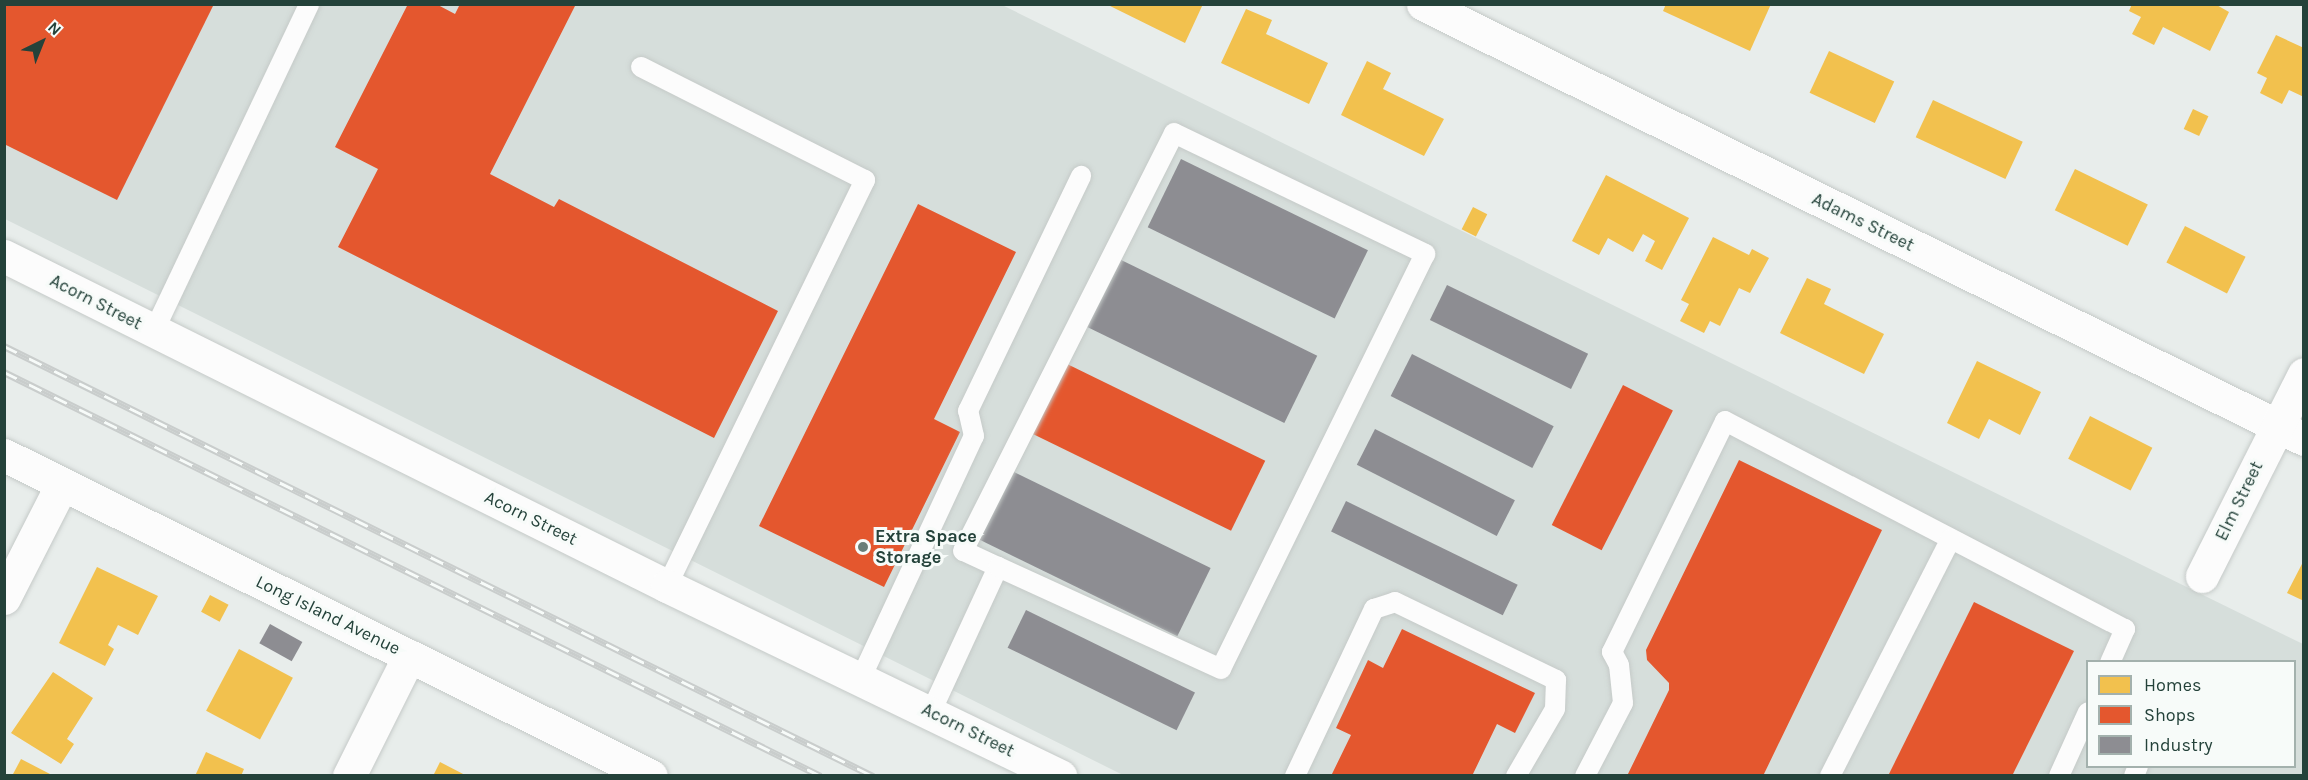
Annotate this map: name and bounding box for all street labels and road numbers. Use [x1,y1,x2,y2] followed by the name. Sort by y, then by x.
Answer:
[1808,188,1918,256] street label: Adams Street
[46,270,146,334] street label: Acorn Street
[2211,458,2267,544] street label: Elm Street
[481,486,581,550] street label: Acorn Street
[252,571,404,659] street label: Long Island Avenue
[918,698,1018,762] street label: Acorn Street

